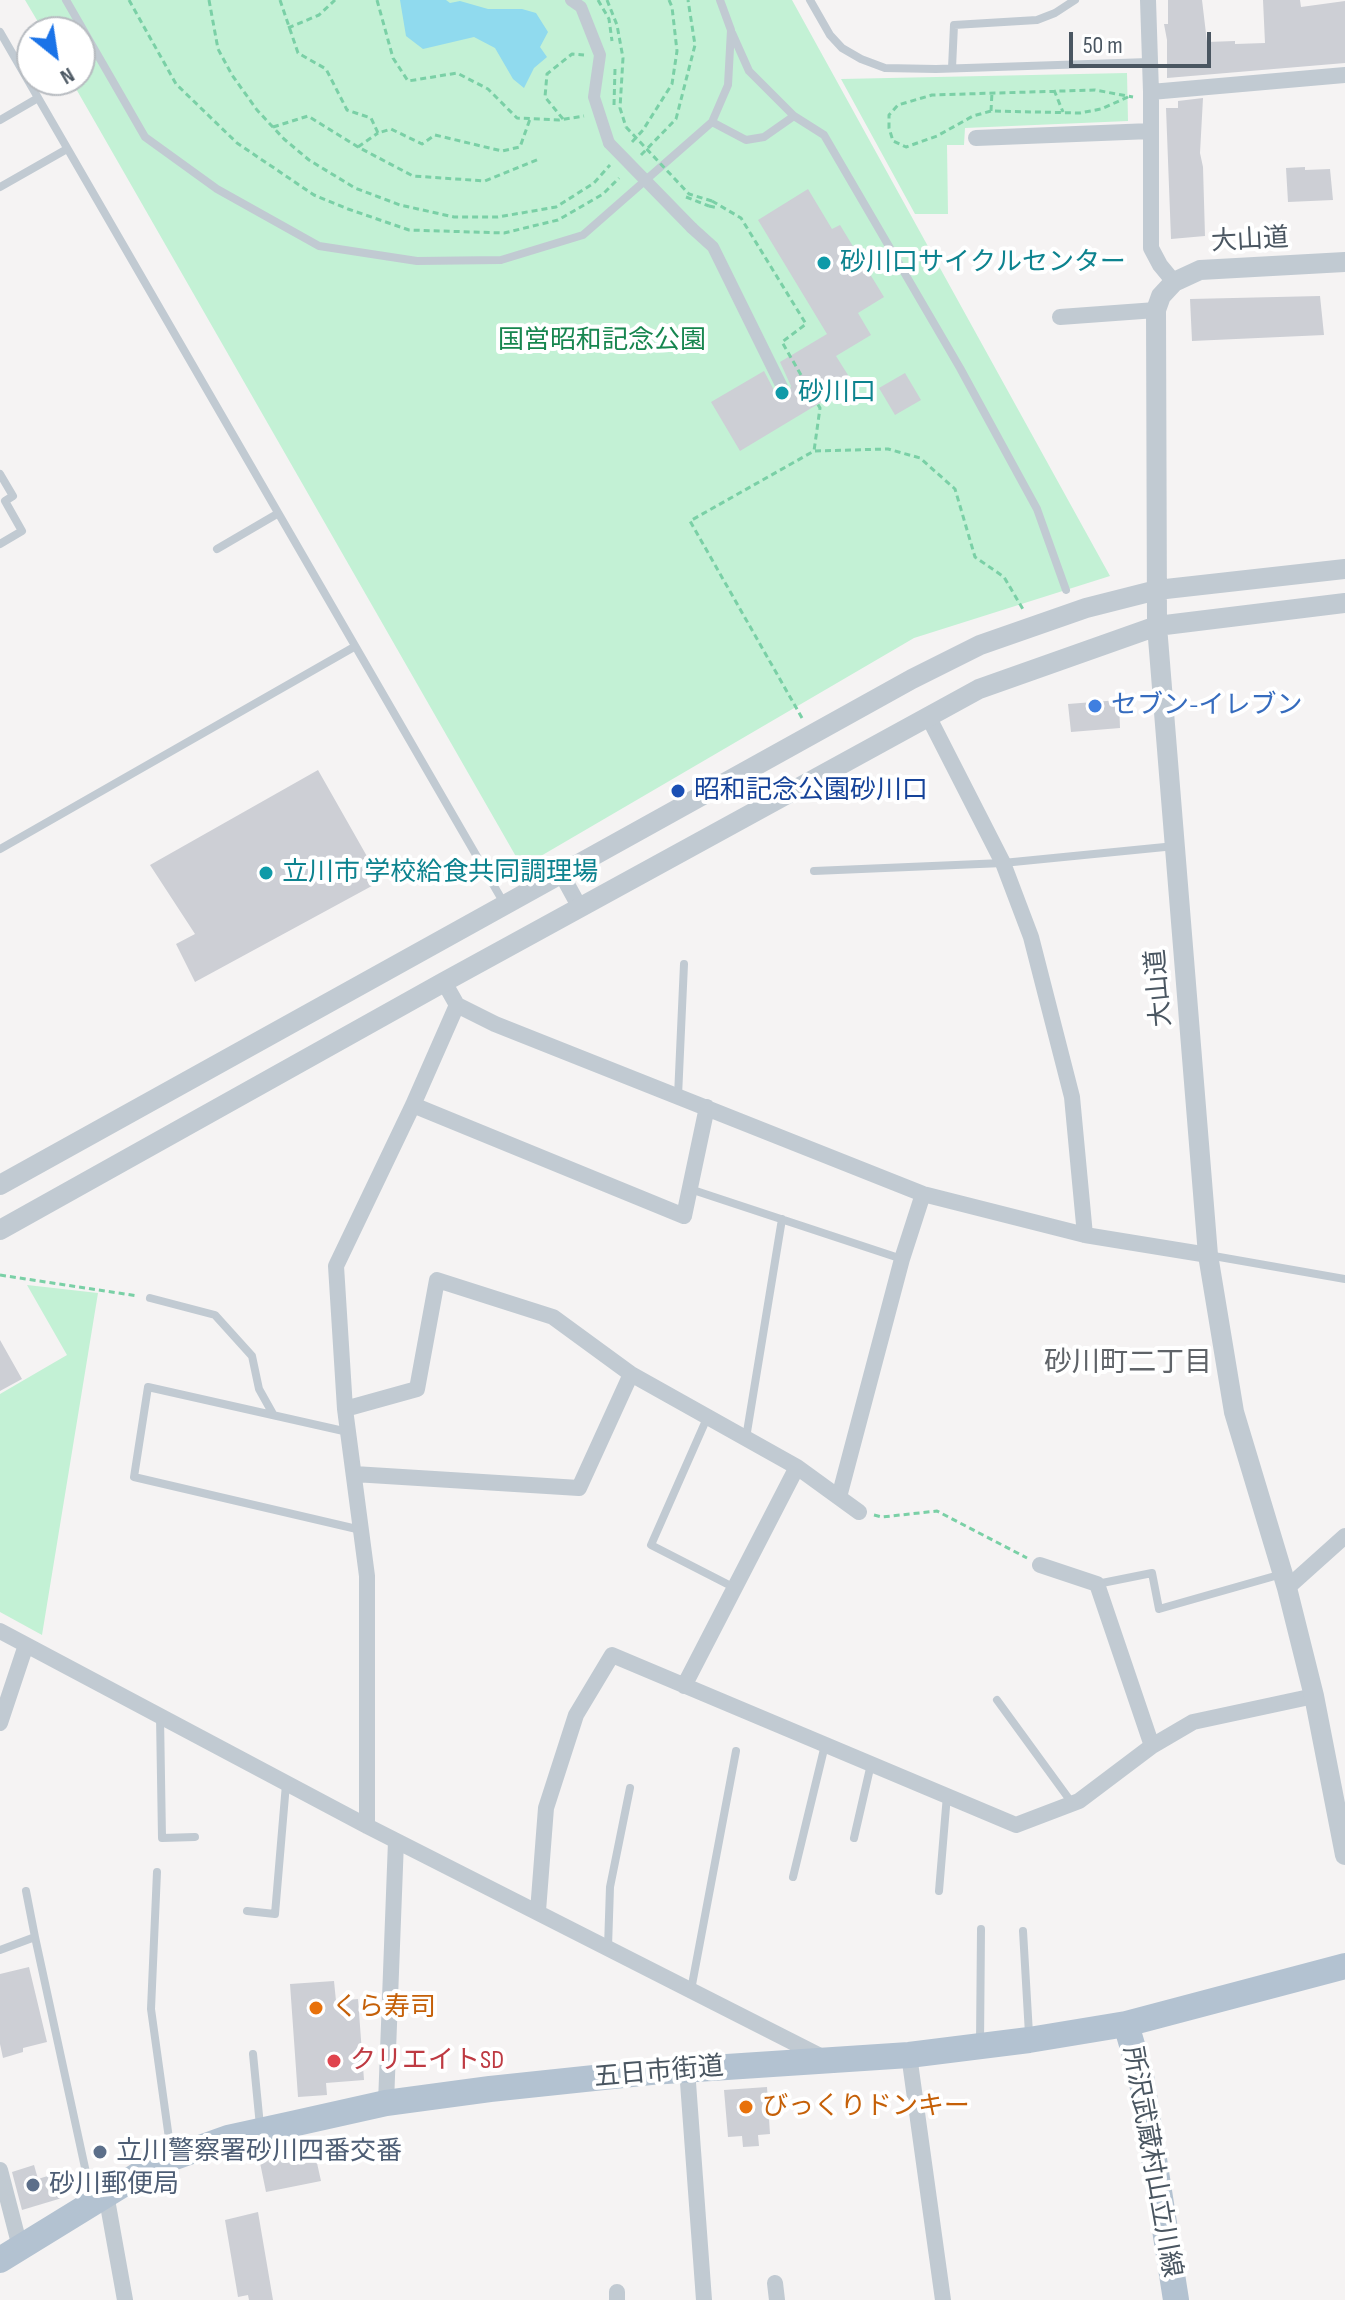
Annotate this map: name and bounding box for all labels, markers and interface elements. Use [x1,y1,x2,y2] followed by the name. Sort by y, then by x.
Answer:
[16,16,96,96] north arrow
[1073,16,1215,66] scale bar
[1083,31,1123,60] text: 50 m
[55,61,79,90] text: N
[1210,223,1290,259] street label: 大山道
[840,247,1126,279] place label: 砂川口サイクルセンター
[815,254,833,272] marker: 砂川口サイクルセンター
[498,325,706,357] park label: 国営昭和記念公園
[798,377,876,409] place label: 砂川口
[773,384,791,402] marker: 砂川口
[1111,690,1303,722] place label: セブン-イレブン
[1086,697,1104,715] marker: セブン-イレブン
[694,775,928,807] place label: 昭和記念公園砂川口
[669,782,687,800] marker: 昭和記念公園砂川口
[282,857,598,889] place label: 立川市 学校給食共同調理場
[257,864,275,882] marker: 立川市 学校給食共同調理場
[1141,948,1179,1028] street label: 大山道
[1044,1347,1212,1381] district label: 砂川町二丁目
[332,1992,436,2024] place label: くら寿司
[307,1999,325,2017] marker: くら寿司
[1115,2044,1187,2280] street label: 所沢武蔵村山立川線
[350,2045,504,2077] place label: クリエイトSD
[325,2052,343,2070] marker: クリエイトSD
[593,2052,725,2094] street label: 五日市街道
[762,2091,970,2123] place label: びっくりドンキー
[737,2098,755,2116] marker: びっくりドンキー
[116,2136,402,2168] place label: 立川警察署砂川四番交番
[91,2143,109,2161] marker: 立川警察署砂川四番交番
[49,2169,179,2201] place label: 砂川郵便局
[24,2176,42,2194] marker: 砂川郵便局

